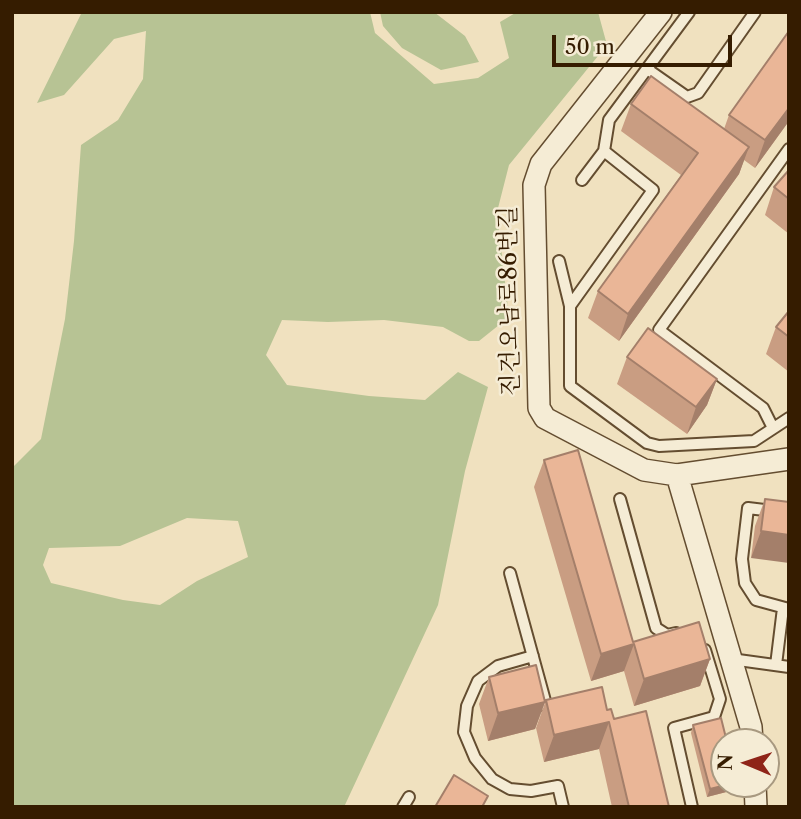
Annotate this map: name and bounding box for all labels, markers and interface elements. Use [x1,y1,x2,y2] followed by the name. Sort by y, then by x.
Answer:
[556,21,736,65] scale bar
[565,34,615,59] text: 50 m
[494,205,526,397] street label: 진건오남로86번길
[710,728,780,798] north arrow
[714,754,737,771] text: N

